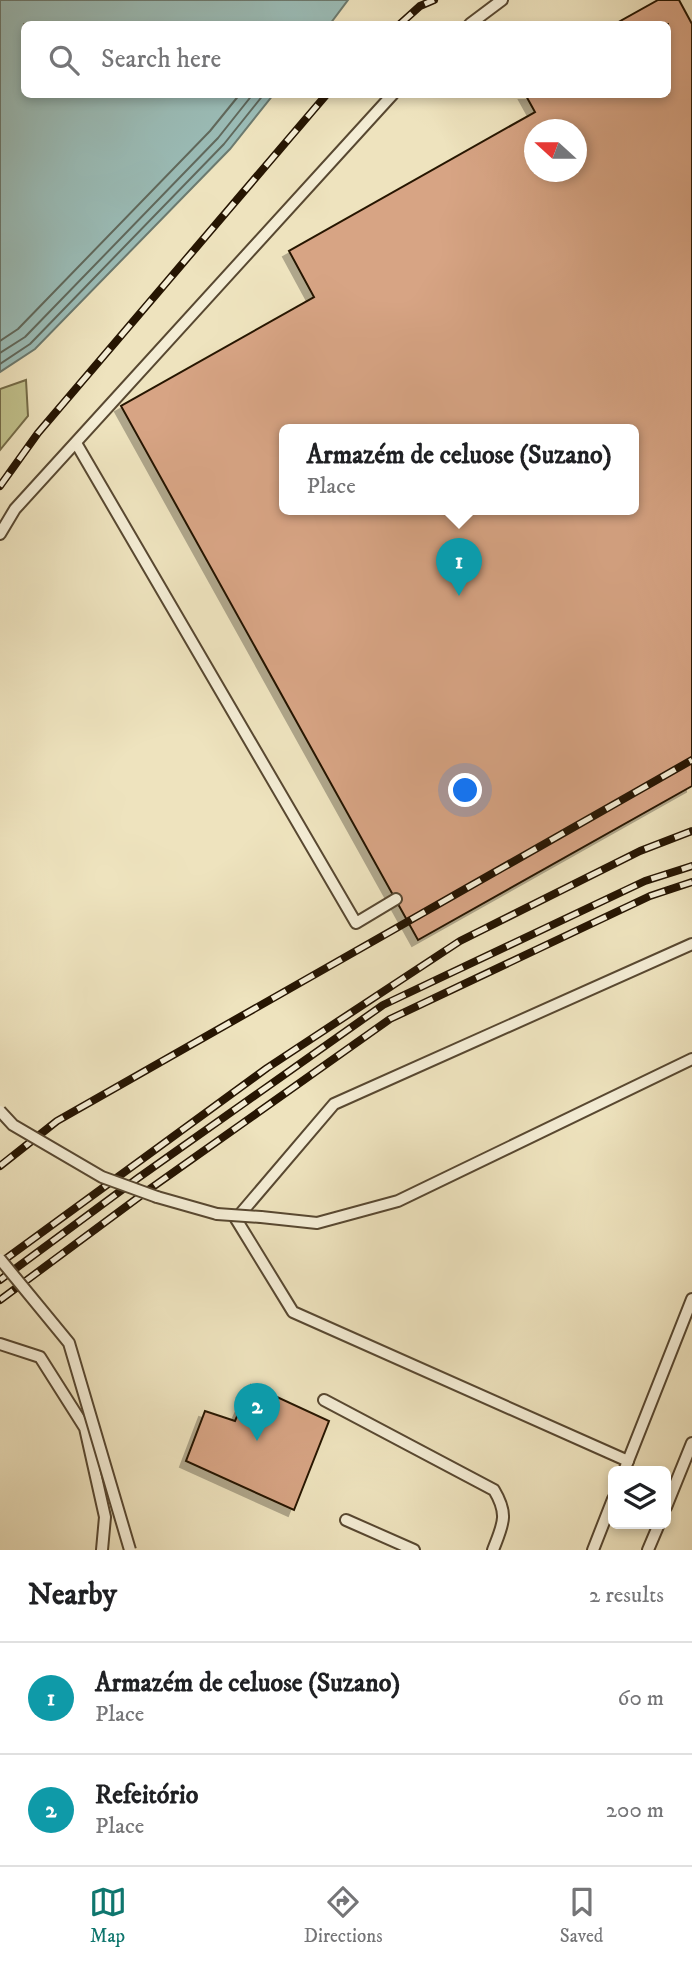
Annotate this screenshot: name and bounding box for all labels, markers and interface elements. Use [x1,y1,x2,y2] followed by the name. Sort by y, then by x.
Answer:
[21,21,671,98] search box
[45,41,83,79] icon: search
[101,43,221,76] text: Search here
[524,119,587,182] north arrow
[279,424,639,515] popup
[306,439,612,472] text: Armazém de celuose (Suzano)
[306,472,356,501] text: Place
[436,538,482,596] pin: 1
[448,773,482,807] your location
[234,1383,280,1441] pin: 2
[608,1466,671,1529] map controls
[608,1466,671,1529] button: layers
[28,1577,117,1614] text: Nearby
[589,1581,664,1610] text: 2 results
[95,1667,400,1700] text: Armazém de celuose (Suzano)
[47,1684,55,1713] text: 1
[617,1684,664,1713] text: 60 m
[95,1700,144,1729] text: Place
[95,1779,198,1812] text: Refeitório
[45,1796,57,1825] text: 2
[606,1796,664,1825] text: 200 m
[95,1812,144,1841] text: Place
[89,1883,127,1948] tab: Map
[304,1883,383,1948] tab: Directions
[560,1883,603,1948] tab: Saved

